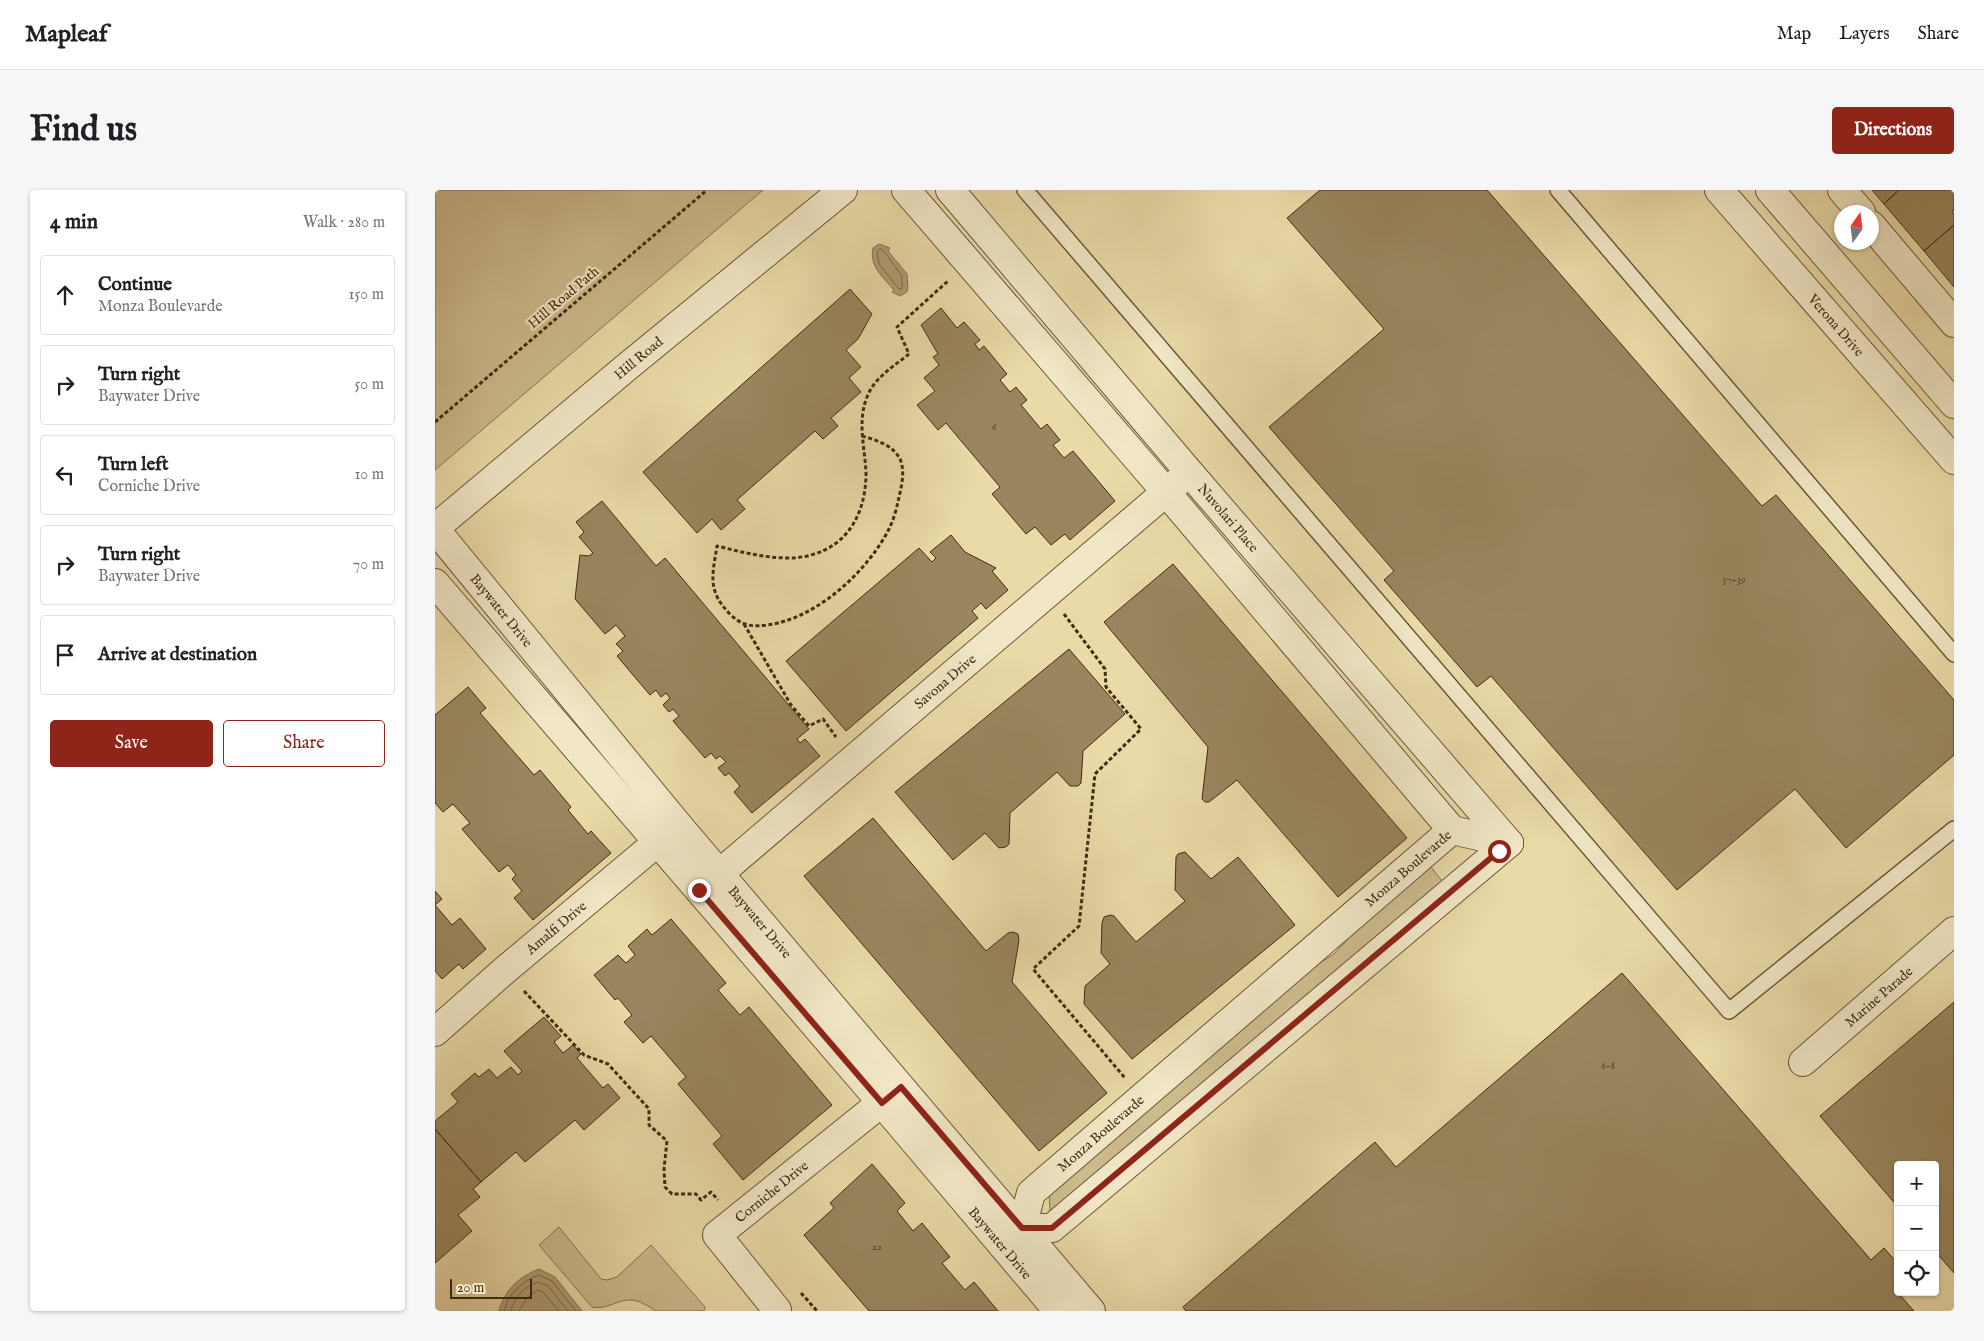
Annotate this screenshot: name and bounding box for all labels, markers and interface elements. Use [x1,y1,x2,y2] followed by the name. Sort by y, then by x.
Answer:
[25,19,107,50] text: Mapleaf
[1777,23,1811,46] text: Map
[1839,23,1890,46] text: Layers
[1918,23,1959,46] text: Share
[1832,107,1954,154] button: Directions
[30,108,137,153] text: Find us
[1834,205,1879,250] north arrow
[50,209,98,236] text: 4 min
[303,213,385,233] text: Walk · 280 m
[524,262,603,333] street label: Hill Road Path
[98,273,172,297] text: Continue
[51,281,79,309] icon: ahead
[349,285,384,305] text: 150 m
[1803,290,1868,361] street label: Verona Drive
[98,297,223,317] text: Monza Boulevarde
[611,333,667,384] street label: Hill Road
[98,363,180,387] text: Turn right
[51,371,79,399] icon: right
[355,375,384,395] text: 50 m
[98,387,200,407] text: Baywater Drive
[992,420,997,434] house number: 6
[98,453,169,477] text: Turn left
[51,461,79,489] icon: left
[354,465,384,485] text: 10 m
[98,477,200,497] text: Corniche Drive
[1193,480,1263,557] street label: Nuvolari Place
[98,543,180,567] text: Turn right
[51,551,79,579] icon: right
[353,555,384,575] text: 70 m
[98,567,200,587] text: Baywater Drive
[466,571,537,652] street label: Baywater Drive
[1722,573,1746,587] house number: 37-39
[51,641,79,669] icon: arrive
[98,643,257,667] text: Arrive at destination
[911,650,981,713] street label: Savona Drive
[50,720,213,767] button: Save
[223,720,385,767] button: Share
[1361,826,1456,911] street label: Monza Boulevarde
[1488,840,1511,863] route start
[688,879,711,902] route end
[724,883,796,963] street label: Baywater Drive
[522,897,591,959] street label: Amalfi Drive
[1841,962,1917,1032] street label: Marine Parade
[1601,1059,1615,1073] house number: 6-8
[1054,1091,1149,1176] street label: Monza Boulevarde
[731,1157,813,1227] street label: Corniche Drive
[1894,1161,1939,1296] map controls
[1894,1161,1939,1206] button: +
[964,1204,1036,1284] street label: Baywater Drive
[1894,1206,1939,1251] button: −
[872,1240,882,1254] house number: 22
[1894,1251,1939,1296] button: locate
[450,1276,533,1299] scale bar
[457,1279,484,1297] text: 20 m

